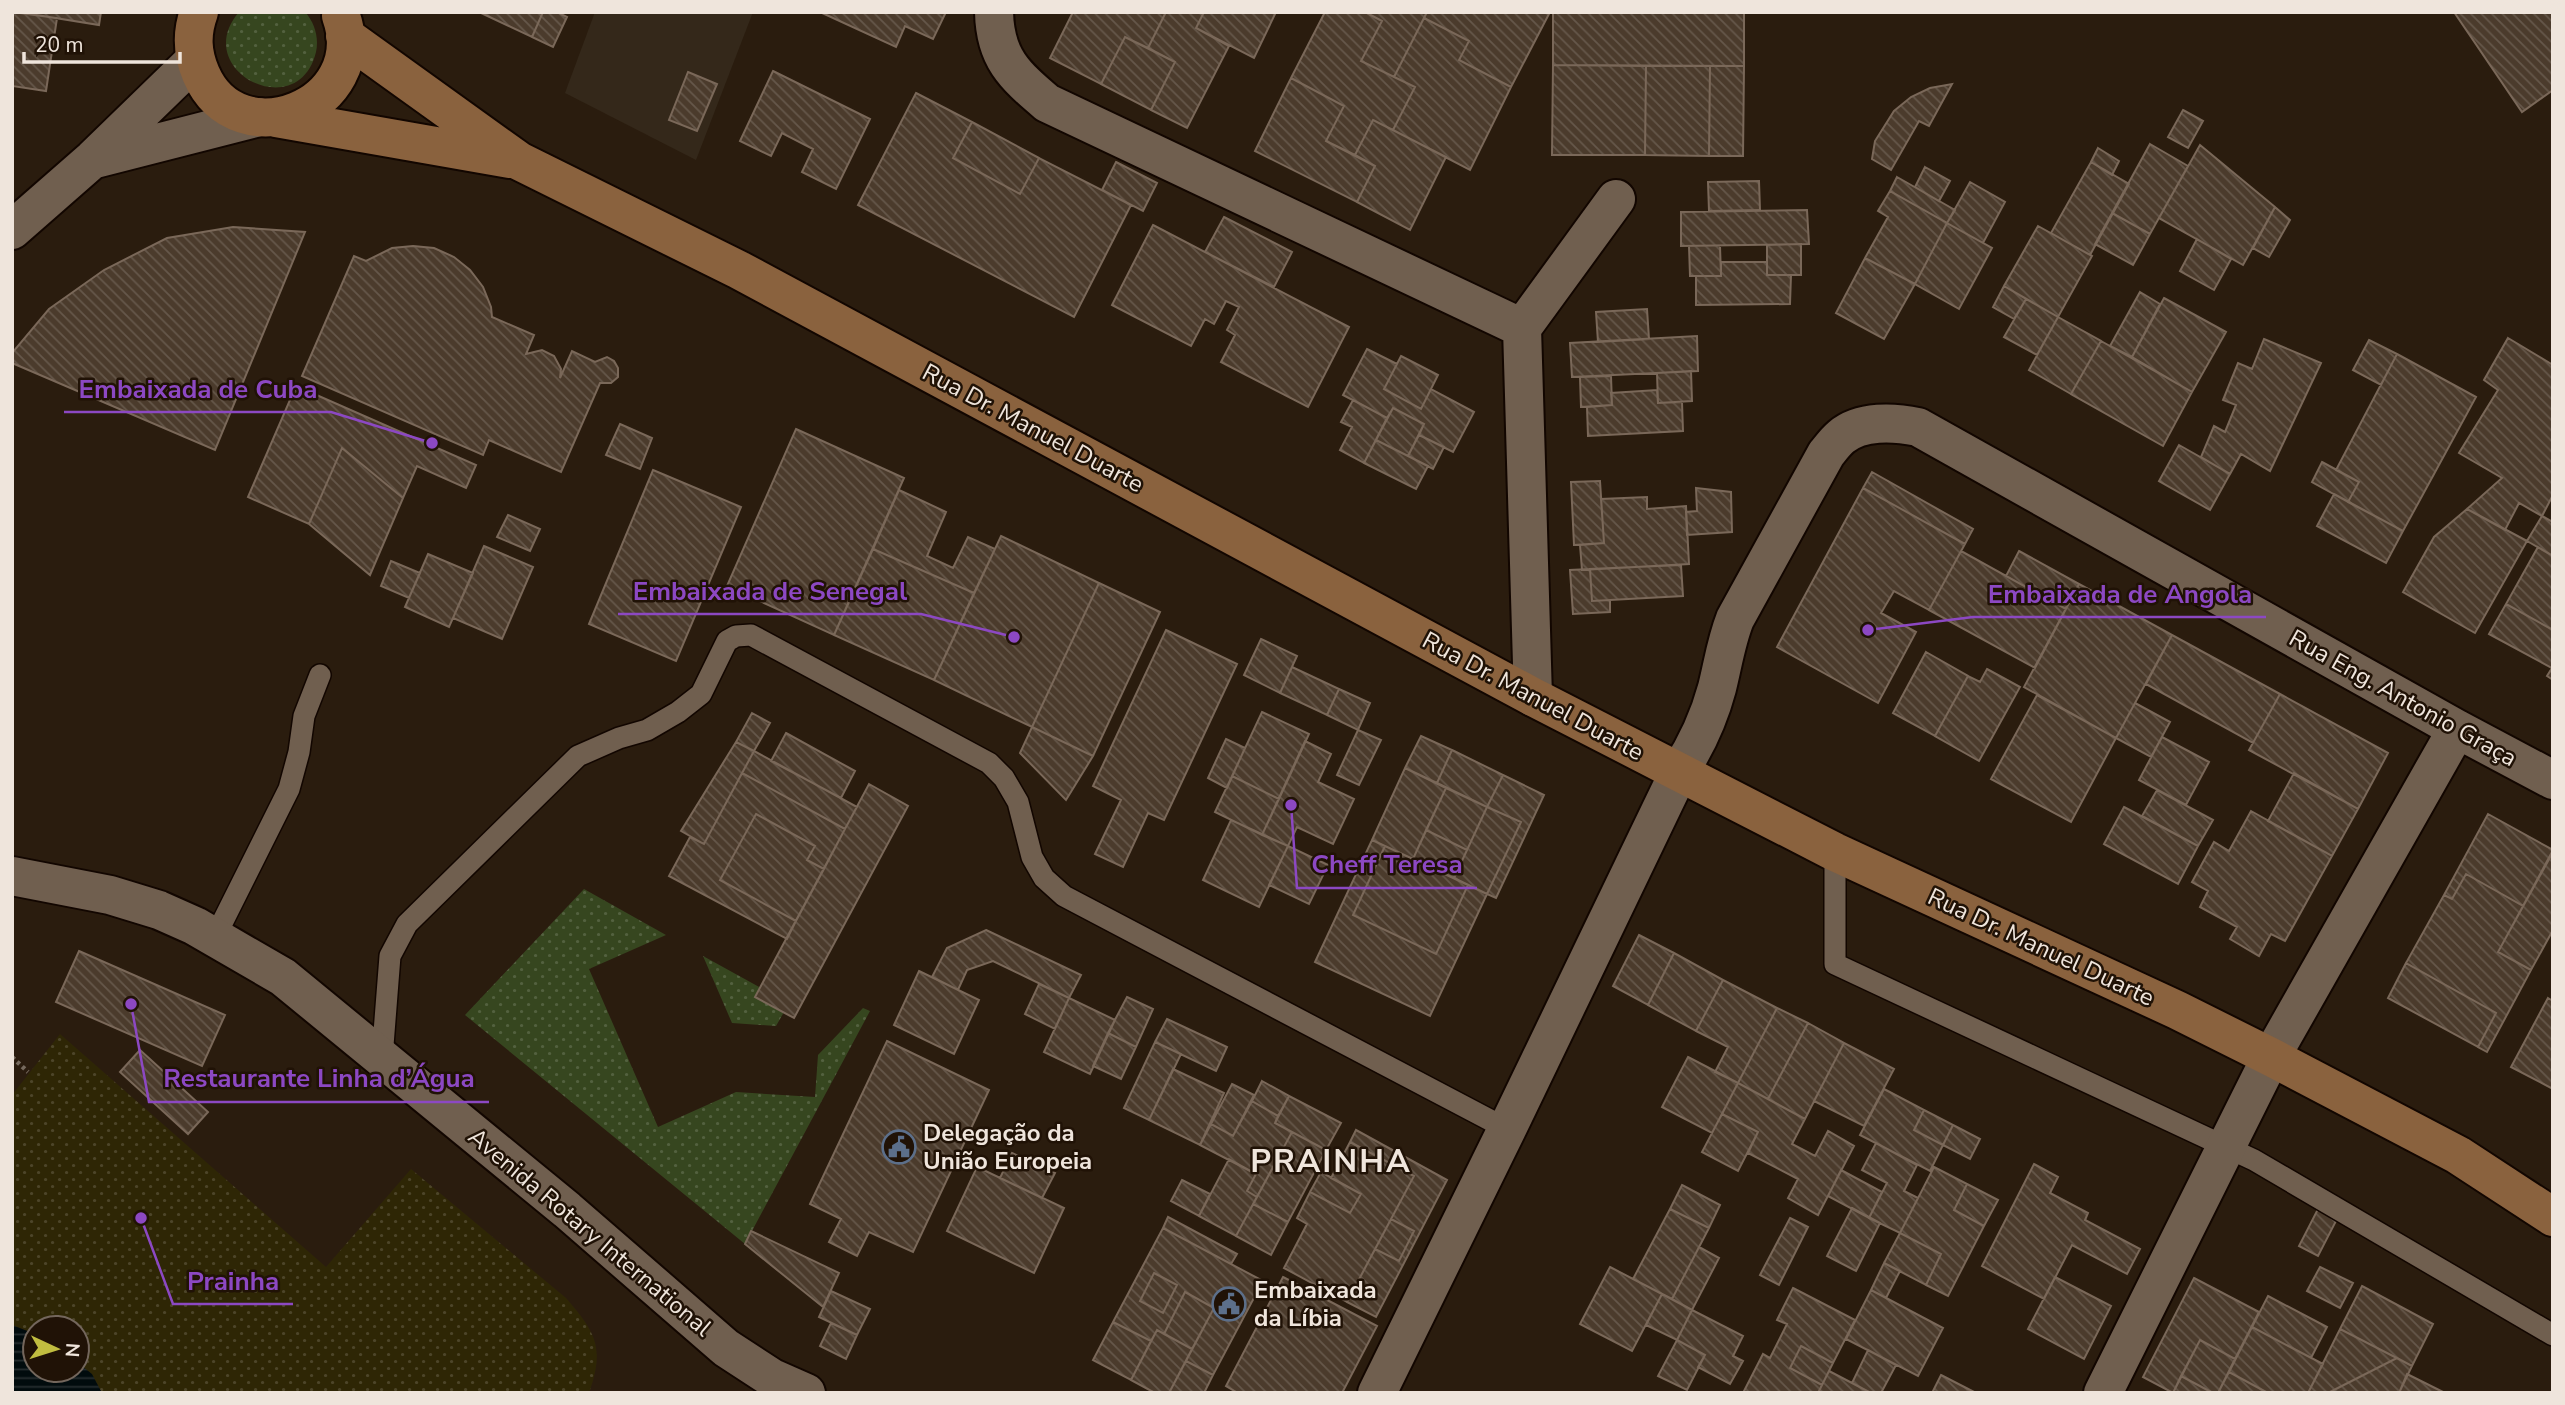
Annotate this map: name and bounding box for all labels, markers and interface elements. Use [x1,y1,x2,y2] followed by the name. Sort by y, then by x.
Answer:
[24,21,180,65] scale bar
[35,31,84,59] text: 20 m
[917,356,1149,500] street label: Rua Dr. Manuel Duarte
[64,365,331,412] callout: Embaixada de Cuba
[79,372,317,407] text: Embaixada de Cuba
[618,567,921,614] callout: Embaixada de Senegal
[1973,570,2266,617] callout: Embaixada de Angola
[633,574,908,609] text: Embaixada de Senegal
[1988,577,2252,612] text: Embaixada de Angola
[2283,622,2523,774] street label: Rua Eng. Antonio Graça
[1417,624,1649,768] street label: Rua Dr. Manuel Duarte
[1297,841,1477,888] callout: Cheff Teresa
[1311,847,1463,882] text: Cheff Teresa
[1923,880,2159,1014] street label: Rua Dr. Manuel Duarte
[149,1055,489,1102] callout: Restaurante Linha d’Água
[163,1061,475,1096] text: Restaurante Linha d’Água
[923,1117,1092,1177] place label: Delegação da União Europeia
[462,1121,718,1343] street label: Avenida Rotary International
[880,1128,918,1166] public building icon: Delegação da União Europeia
[1250,1140,1412,1183] district label: PRAINHA
[173,1257,293,1304] callout: Prainha
[187,1264,279,1299] text: Prainha
[1254,1274,1377,1334] place label: Embaixada da Líbia
[1210,1285,1248,1323] public building icon: Embaixada da Líbia
[21,1314,91,1384] north arrow
[58,1342,85,1358] text: N

